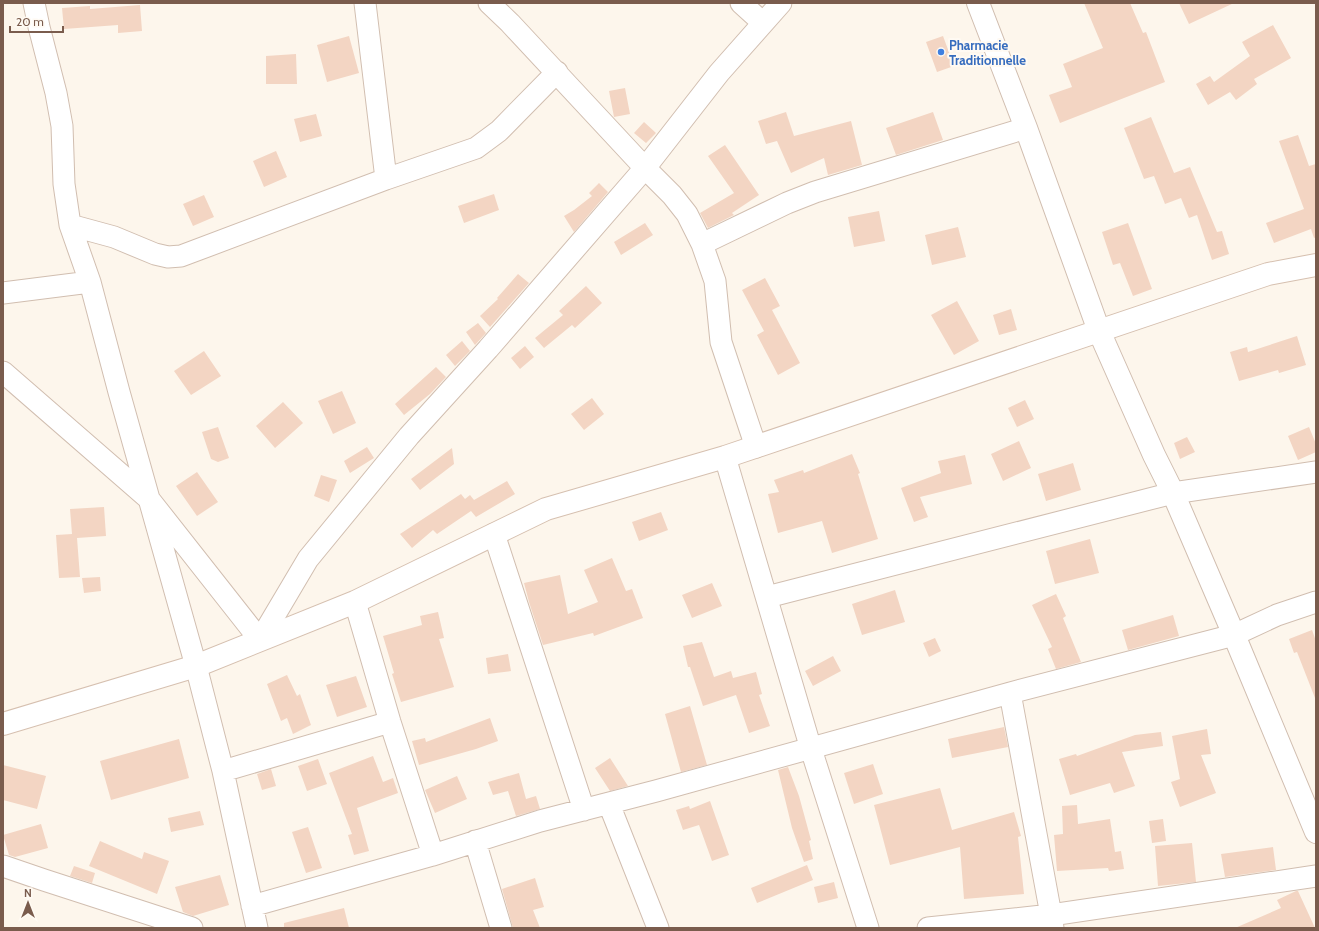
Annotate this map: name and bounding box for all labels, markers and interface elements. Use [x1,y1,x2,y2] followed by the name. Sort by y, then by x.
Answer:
[10,8,63,34] scale bar
[16,14,44,29] text: 20 m
[949,37,1026,68] place label: Pharmacie Traditionnelle
[936,47,946,57] marker: Pharmacie Traditionnelle
[8,883,48,923] north arrow
[24,886,32,900] text: N

